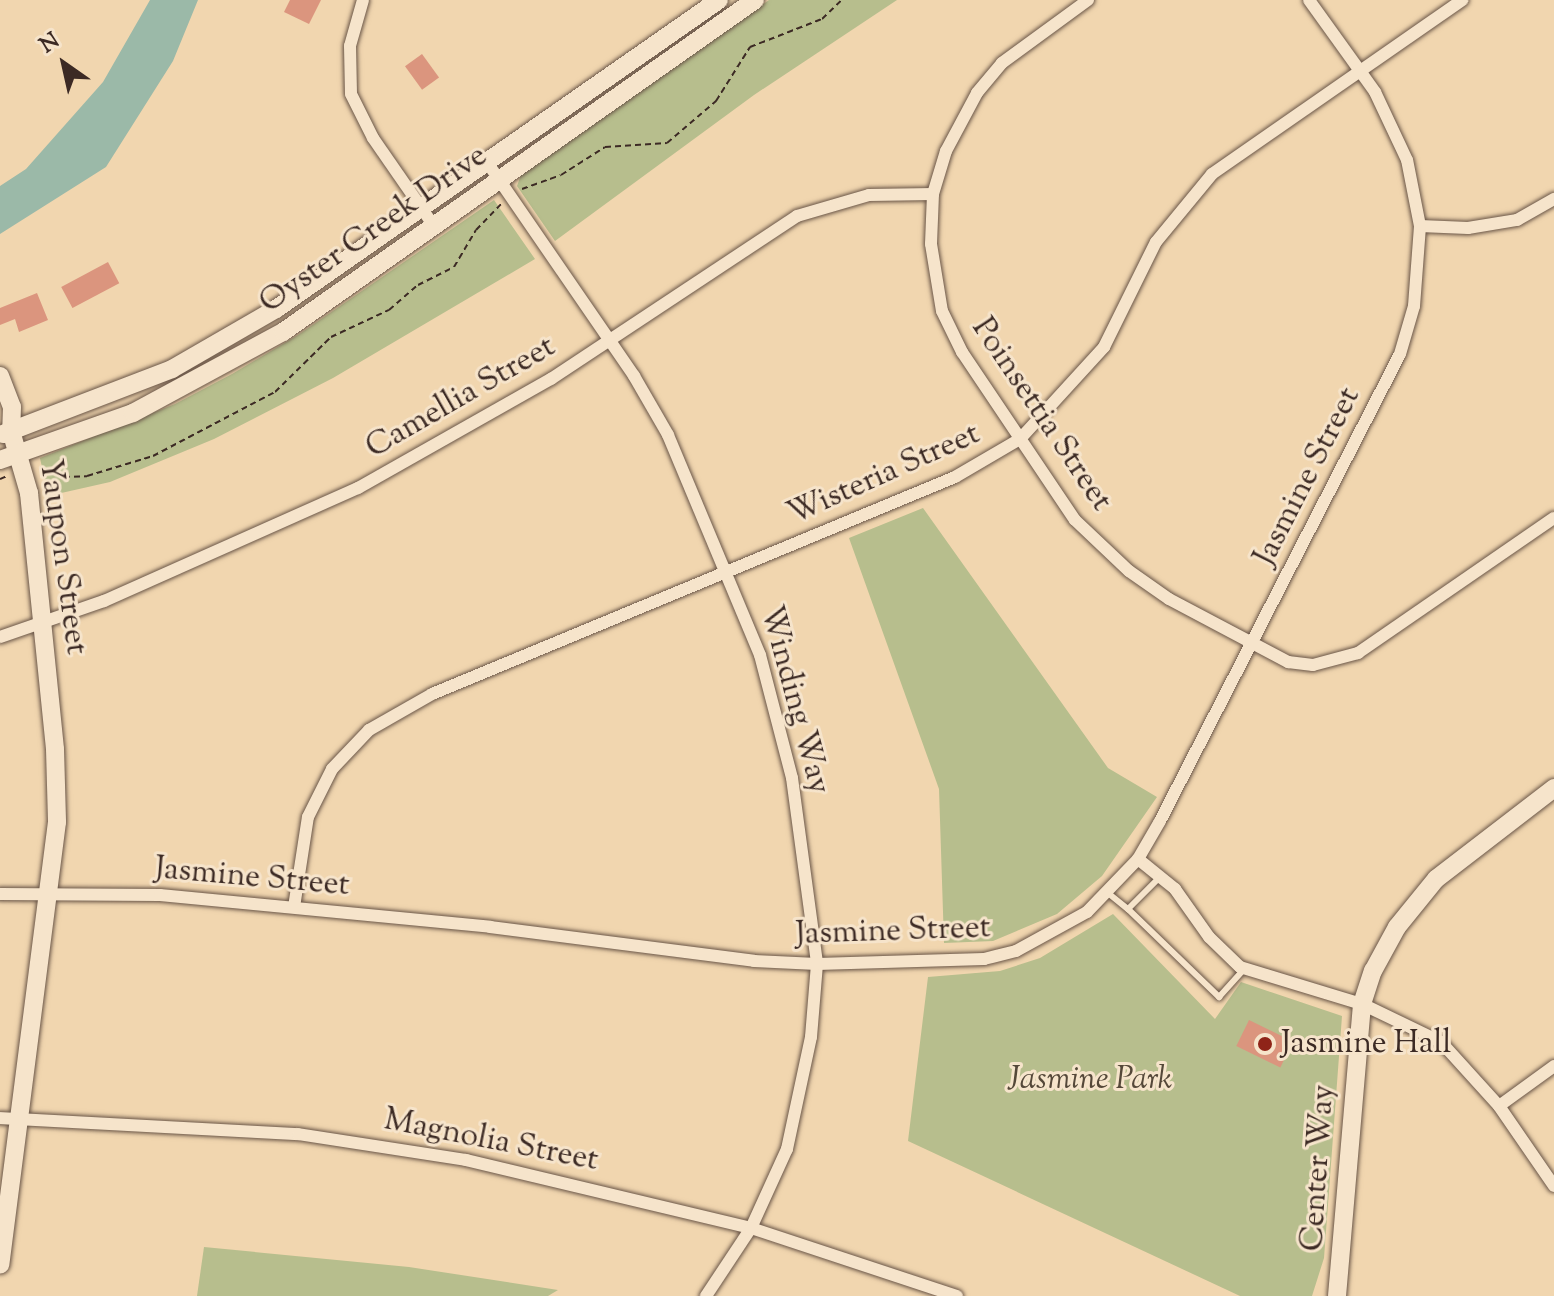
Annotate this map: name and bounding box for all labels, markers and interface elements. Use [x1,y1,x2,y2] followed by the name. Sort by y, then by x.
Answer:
[24,24,104,104] north arrow
[34,26,67,62] text: N
[253,137,495,323] street label: Oyster Creek Drive
[962,311,1120,519] street label: Poinsettia Street
[360,328,562,468] street label: Camellia Street
[1247,381,1369,573] street label: Jasmine Street
[782,415,986,535] street label: Wisteria Street
[29,457,95,657] street label: Yaupon Street
[750,602,838,798] street label: Winding Way
[153,850,351,906] street label: Jasmine Street
[795,909,991,955] street label: Jasmine Street
[1281,1025,1451,1063] place label: Jasmine Hall
[1256,1035,1274,1053] marker: Jasmine Hall
[1008,1061,1172,1099] park label: Jasmine Park
[1294,1083,1344,1253] street label: Center Way
[381,1101,601,1181] street label: Magnolia Street

